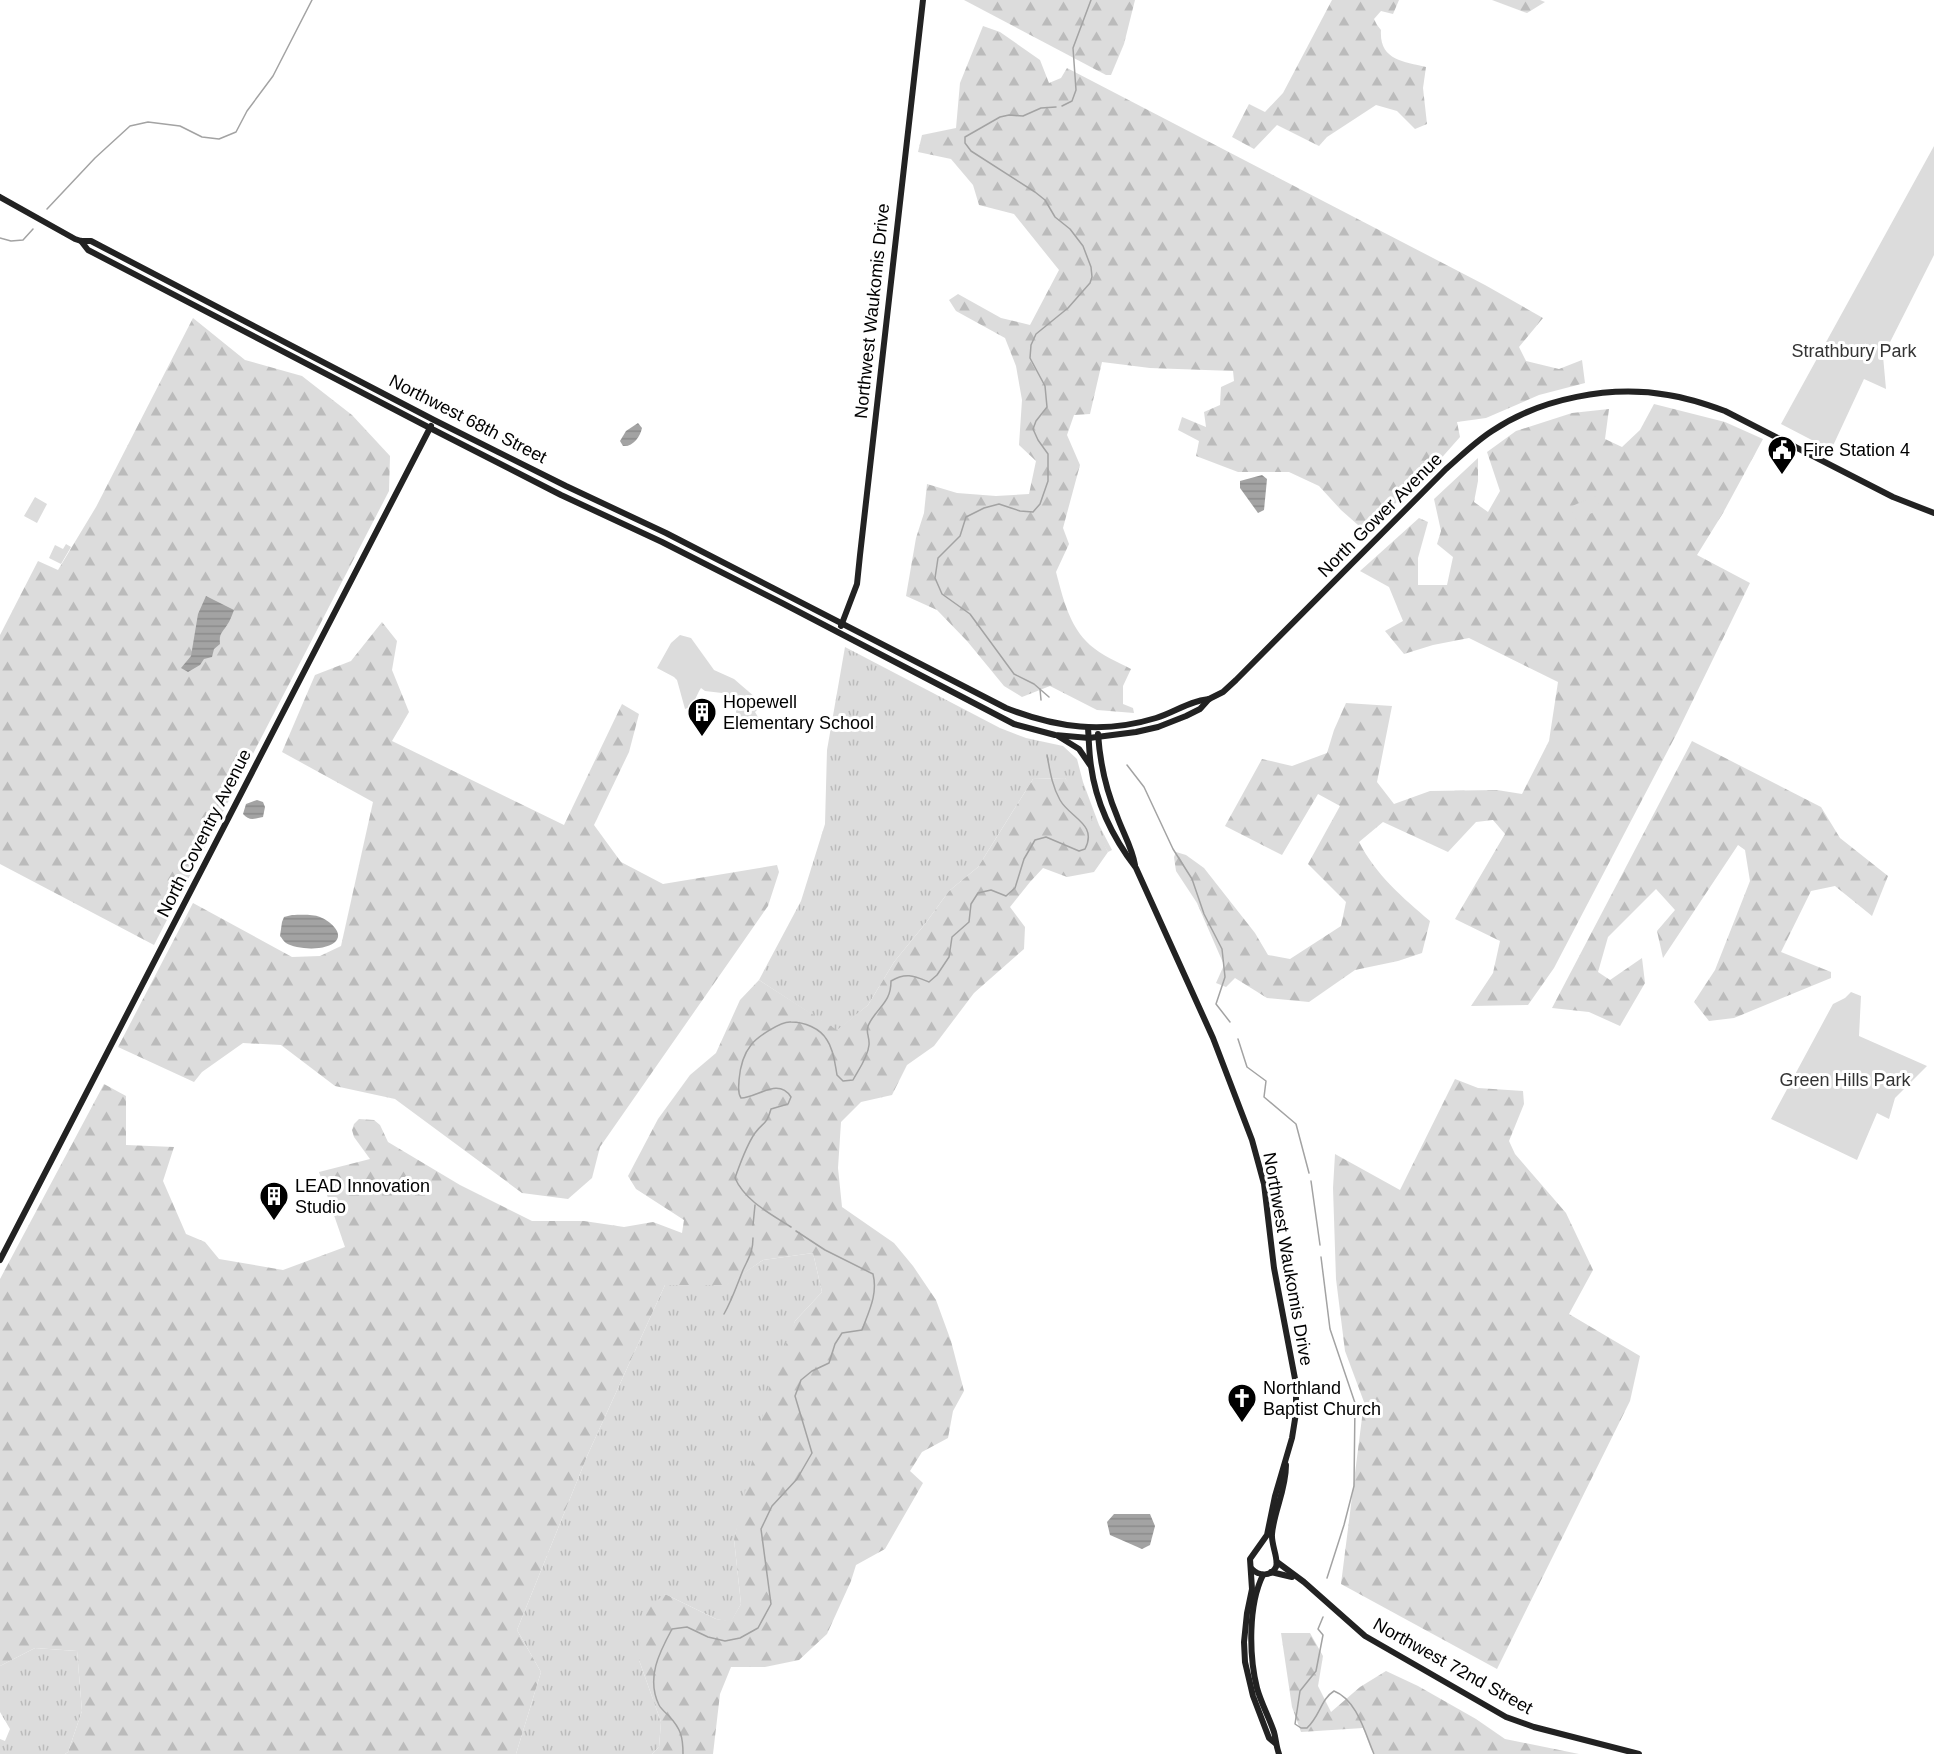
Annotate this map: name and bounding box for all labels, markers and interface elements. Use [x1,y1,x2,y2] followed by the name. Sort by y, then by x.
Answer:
[851,202,893,420] street label: Northwest Waukomis Drive
[1791,341,1918,361] park label: Strathbury Park
[386,371,550,467] street label: Northwest 68th Street
[1766,434,1798,476] public building icon: Fire Station 4
[1803,440,1910,460] place label: Fire Station 4
[1314,449,1446,581] street label: North Gower Avenue
[723,692,874,733] place label: Hopewell Elementary School
[686,696,718,738] building icon: Hopewell Elementary School
[153,746,255,920] street label: North Coventry Avenue
[1779,1070,1912,1090] park label: Green Hills Park
[1259,1151,1317,1367] street label: Northwest Waukomis Drive
[295,1176,430,1217] place label: LEAD Innovation Studio
[258,1180,290,1222] building icon: LEAD Innovation Studio
[1263,1378,1381,1419] place label: Northland Baptist Church
[1226,1382,1258,1424] church icon: Northland Baptist Church
[1370,1614,1536,1718] street label: Northwest 72nd Street

